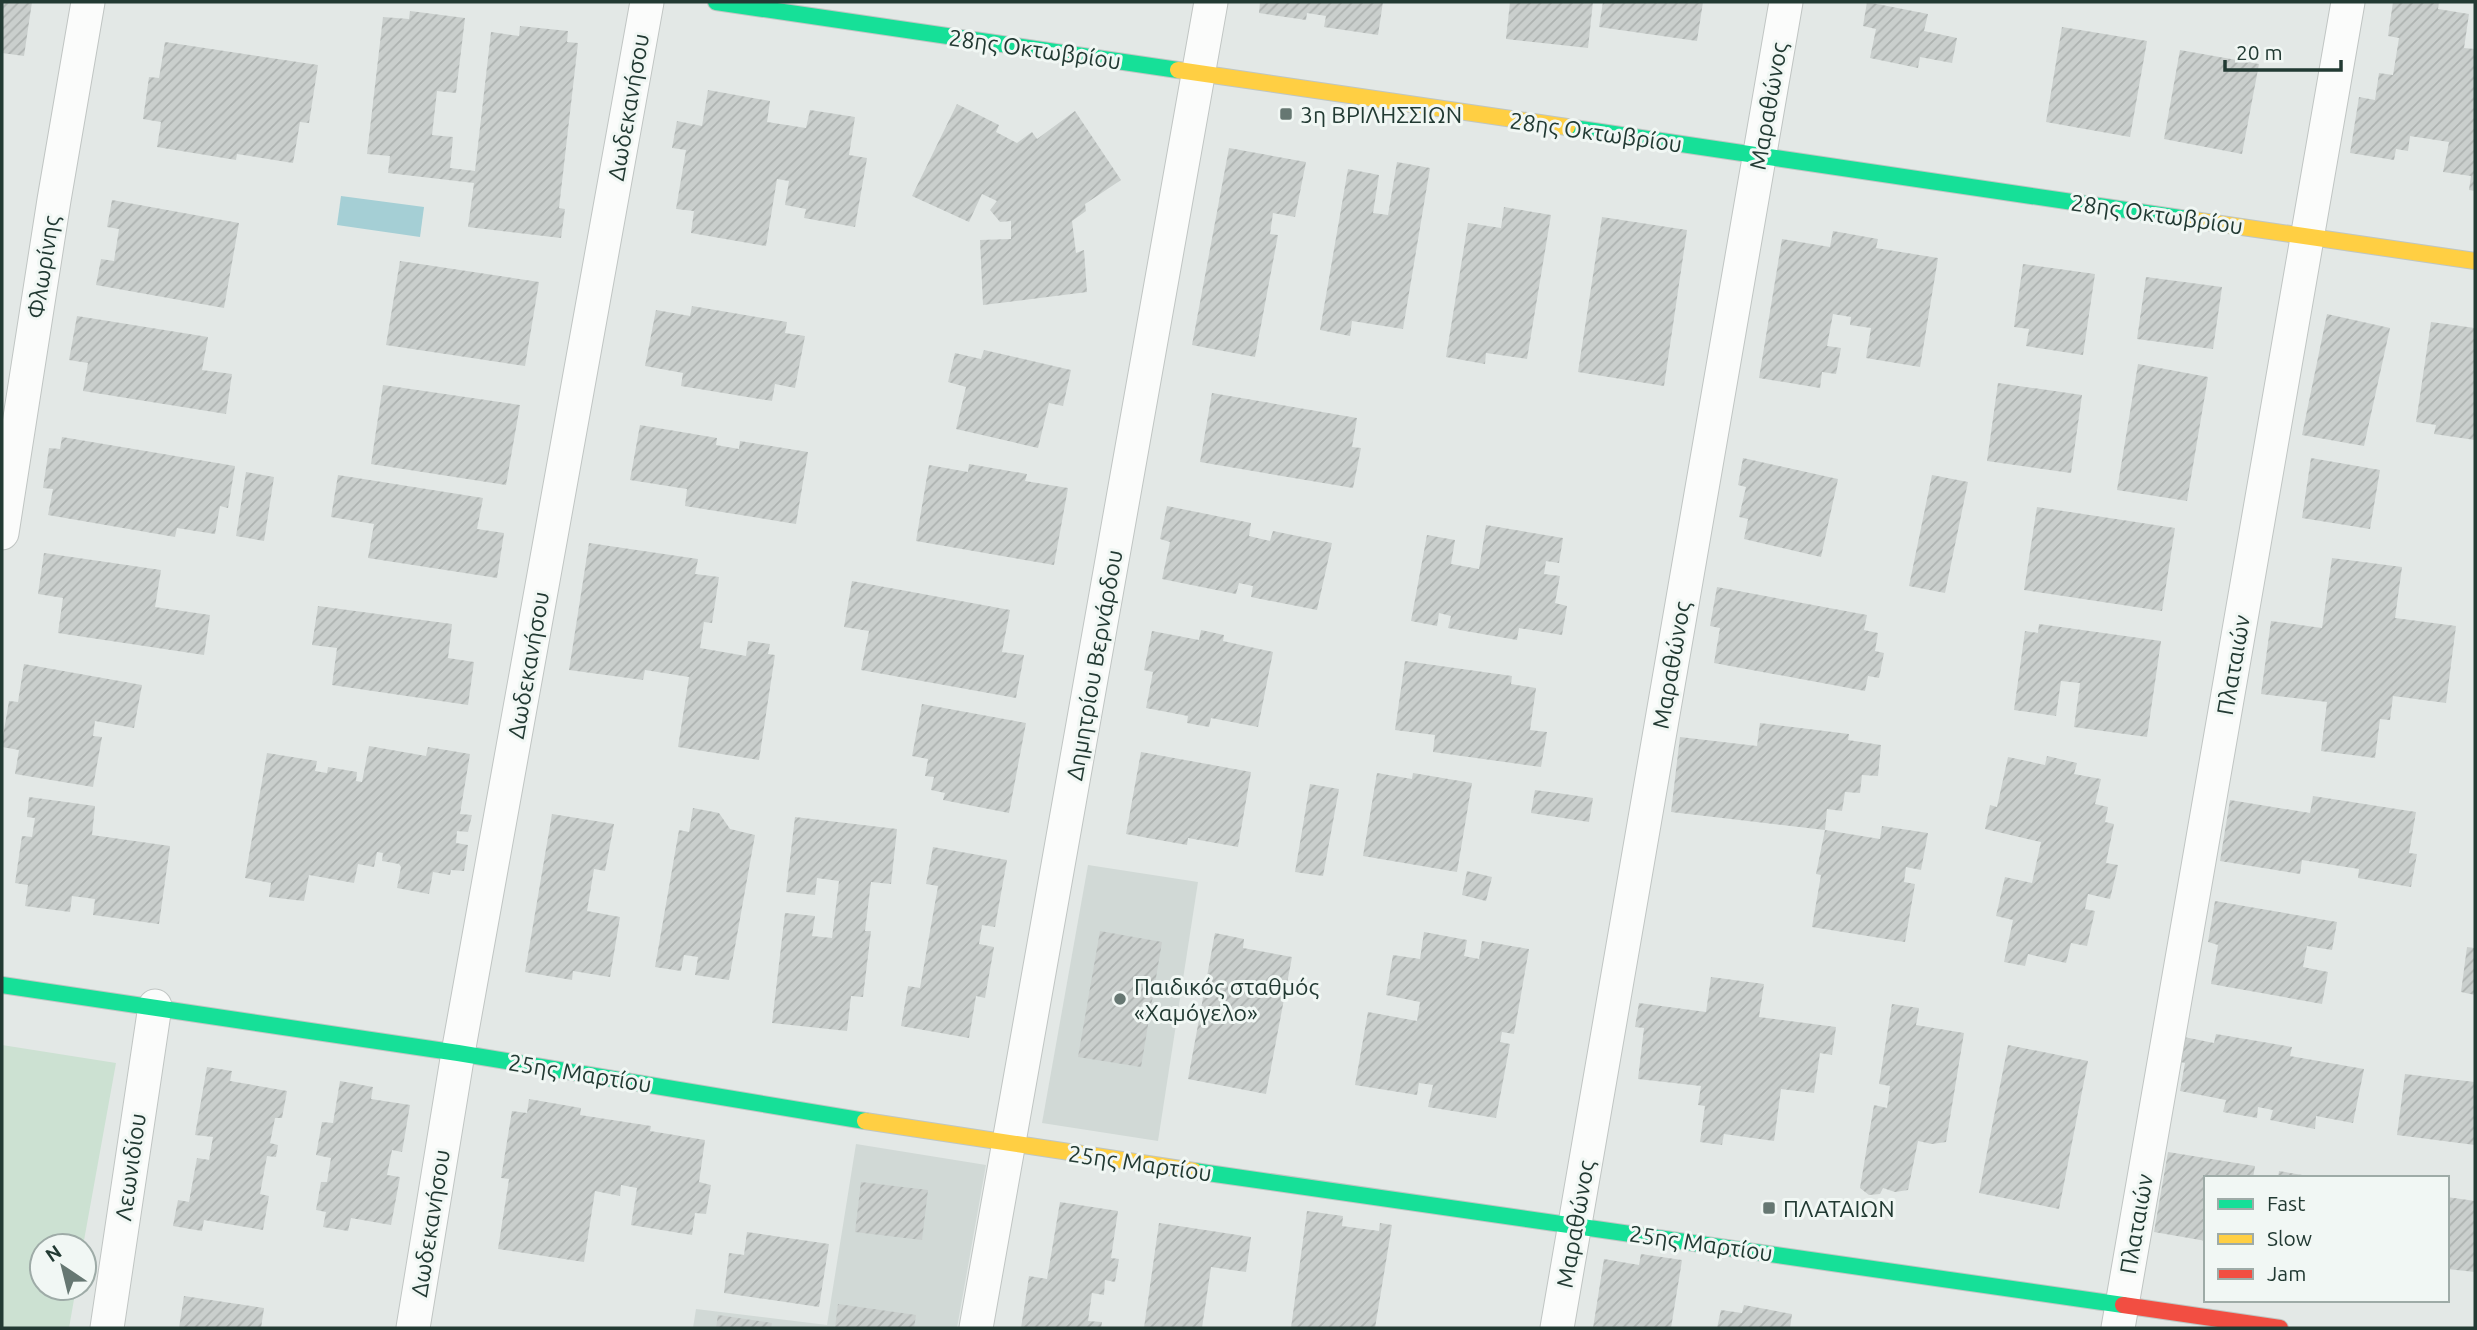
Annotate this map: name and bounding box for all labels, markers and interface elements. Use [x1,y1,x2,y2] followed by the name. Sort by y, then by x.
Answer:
[947,25,1123,74] street label: 28ης Οκτωβρίου
[2225,28,2340,72] scale bar
[603,31,653,183] street label: Δωδεκανήσου
[1744,40,1793,172] street label: Μαραθώνος
[2236,40,2283,64] text: 20 m
[1300,102,1462,127] place label: 3η ΒΡΙΛΗΣΣΙΩΝ
[1278,106,1294,122] marker: 3η ΒΡΙΛΗΣΣΙΩΝ
[1508,108,1684,157] street label: 28ης Οκτωβρίου
[2069,190,2245,239] street label: 28ης Οκτωβρίου
[22,214,64,321] street label: Φλωρίνης
[1061,548,1127,782] street label: Δημητρίου Βερνάρδου
[503,589,553,741] street label: Δωδεκανήσου
[1647,599,1696,731] street label: Μαραθώνος
[2212,613,2254,717] street label: Πλαταιών
[1134,974,1319,1025] place label: Παιδικός σταθμός «Χαμόγελο»
[1112,991,1128,1007] marker: Παιδικός σταθμός «Χαμόγελο»
[506,1049,653,1098] street label: 25ης Μαρτίου
[110,1112,150,1222] street label: Λεωνιδίου
[1066,1141,1213,1186] street label: 25ης Μαρτίου
[406,1147,454,1299] street label: Δωδεκανήσου
[1551,1158,1600,1290] street label: Μαραθώνος
[2115,1172,2157,1276] street label: Πλαταιών
[2204,1176,2449,1302] legend
[2267,1191,2305,1215] text: Fast
[1783,1196,1895,1221] place label: ΠΛΑΤΑΙΩΝ
[1761,1200,1777,1216] marker: ΠΛΑΤΑΙΩΝ
[1627,1221,1774,1266] street label: 25ης Μαρτίου
[2267,1226,2312,1250] text: Slow
[28,1232,98,1302] north arrow
[41,1240,65,1266] text: N
[2267,1261,2306,1285] text: Jam

